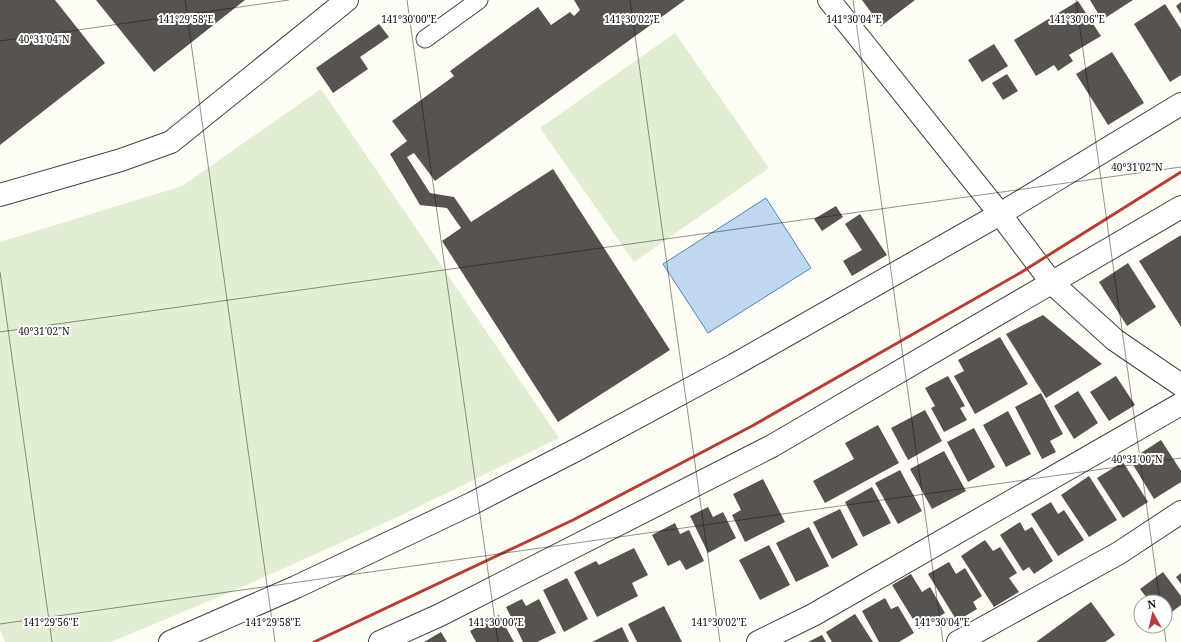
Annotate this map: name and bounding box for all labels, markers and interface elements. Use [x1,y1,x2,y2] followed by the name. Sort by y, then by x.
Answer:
[158,12,214,26] text: 141°29'58"E
[381,12,437,26] text: 141°30'00"E
[604,12,660,26] text: 141°30'02"E
[826,12,882,26] text: 141°30'04"E
[1049,12,1105,26] text: 141°30'06"E
[18,32,70,46] text: 40°31'04"N
[1111,160,1163,174] text: 40°31'02"N
[18,324,70,338] text: 40°31'02"N
[1111,452,1163,466] text: 40°31'00"N
[1133,594,1173,634] north arrow
[1146,596,1157,612] text: N
[23,615,79,629] text: 141°29'56"E
[245,615,301,629] text: 141°29'58"E
[468,615,524,629] text: 141°30'00"E
[691,615,747,629] text: 141°30'02"E
[914,615,970,629] text: 141°30'04"E

